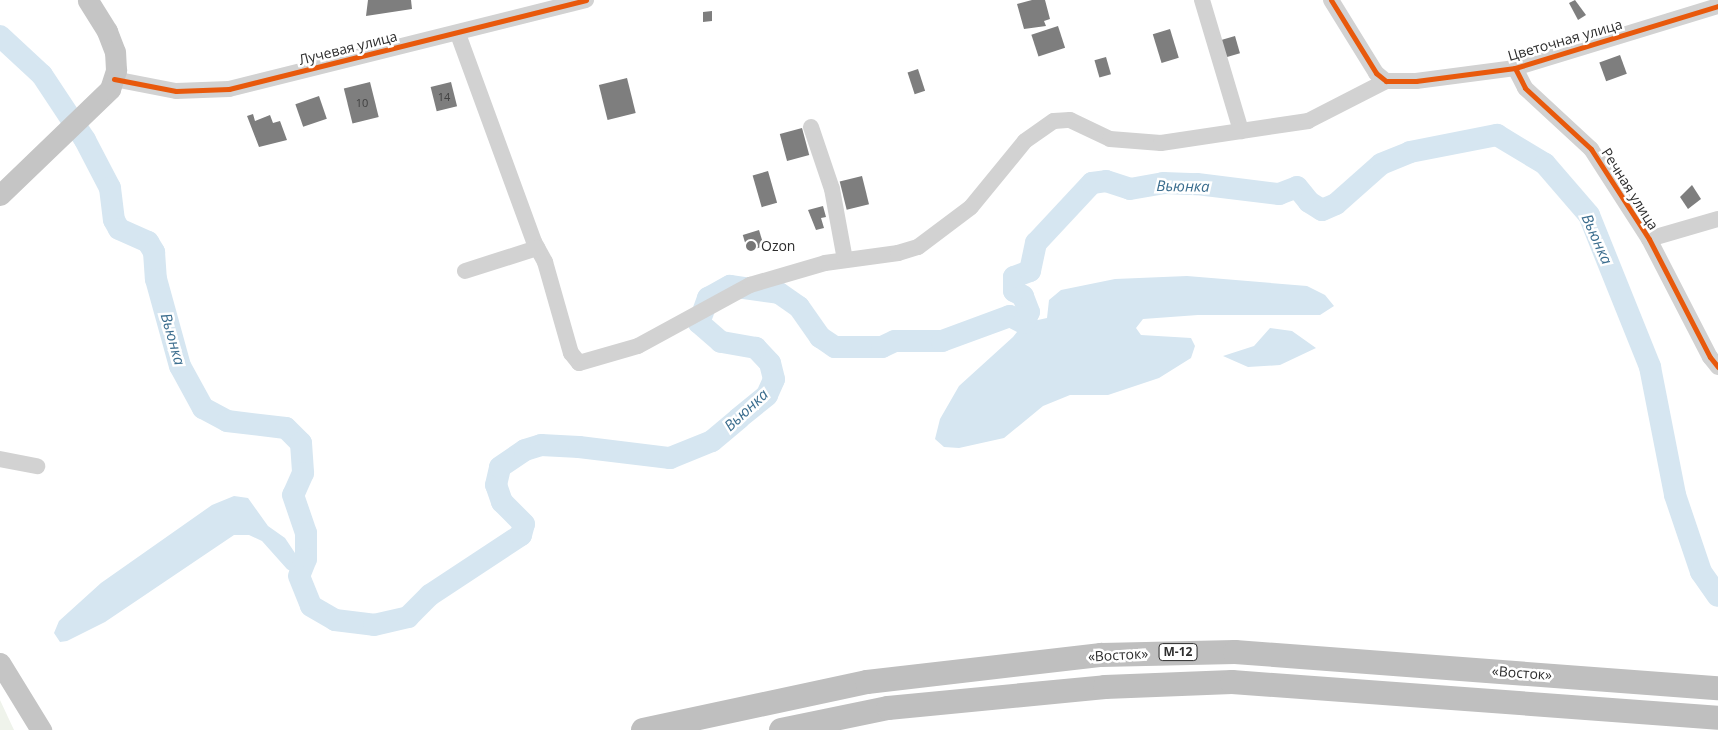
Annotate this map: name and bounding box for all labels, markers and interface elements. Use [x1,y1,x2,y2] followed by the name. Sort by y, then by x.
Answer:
[1506,16,1624,64] street label: Цветочная улица
[297,28,399,68] street label: Лучевая улица
[438,90,450,104] house number: 14
[356,96,368,110] house number: 10
[1598,145,1662,233] street label: Речная улица
[1156,177,1210,195] water label: Вьюнка
[1578,211,1616,267] water label: Вьюнка
[761,238,795,254] place label: Ozon
[745,240,757,252] marker: Ozon
[157,311,189,367] water label: Вьюнка
[720,385,772,435] water label: Вьюнка
[1158,642,1198,662] road number: М-12
[1087,645,1149,665] street label: «Восток»
[1491,663,1553,683] street label: «Восток»

